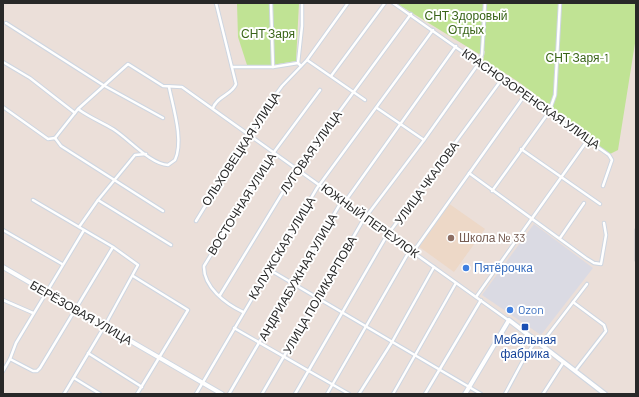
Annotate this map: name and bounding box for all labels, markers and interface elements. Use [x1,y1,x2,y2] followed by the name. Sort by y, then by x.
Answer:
[424,8,508,37] park label: СНТ Здоровый Отдых
[241,26,295,41] park label: СНТ Заря
[459,45,603,152] street label: КРАСНОЗОРЕНСКАЯ УЛИЦА
[546,50,608,65] park label: СНТ Заря-1
[198,89,283,209] street label: ОЛЬХОВЕЦКАЯ УЛИЦА
[276,107,345,196] street label: ЛУГОВАЯ УЛИЦА
[391,138,462,227] street label: УЛИЦА ЧКАЛОВА
[204,150,279,257] street label: ВОСТОЧНАЯ УЛИЦА
[319,180,422,260] street label: ЮЖНЫЙ ПЕРЕУЛОК
[245,194,318,302] street label: КАЛУЖСКАЯ УЛИЦА
[255,211,340,343] street label: АНДРИАБУЖНАЯ УЛИЦА
[459,230,526,244] place label: Школа № 33
[280,233,360,356] street label: УЛИЦА ПОЛИКАРПОВА
[446,233,456,243] marker: Школа № 33
[474,260,533,275] place label: Пятёрочка
[461,263,471,273] marker: Пятёрочка
[27,277,135,348] street label: БЕРЁЗОВАЯ УЛИЦА
[518,302,544,316] place label: Ozon
[505,305,515,315] marker: Ozon
[520,322,530,332] marker: Мебельная фабрика
[494,332,556,361] place label: Мебельная фабрика

